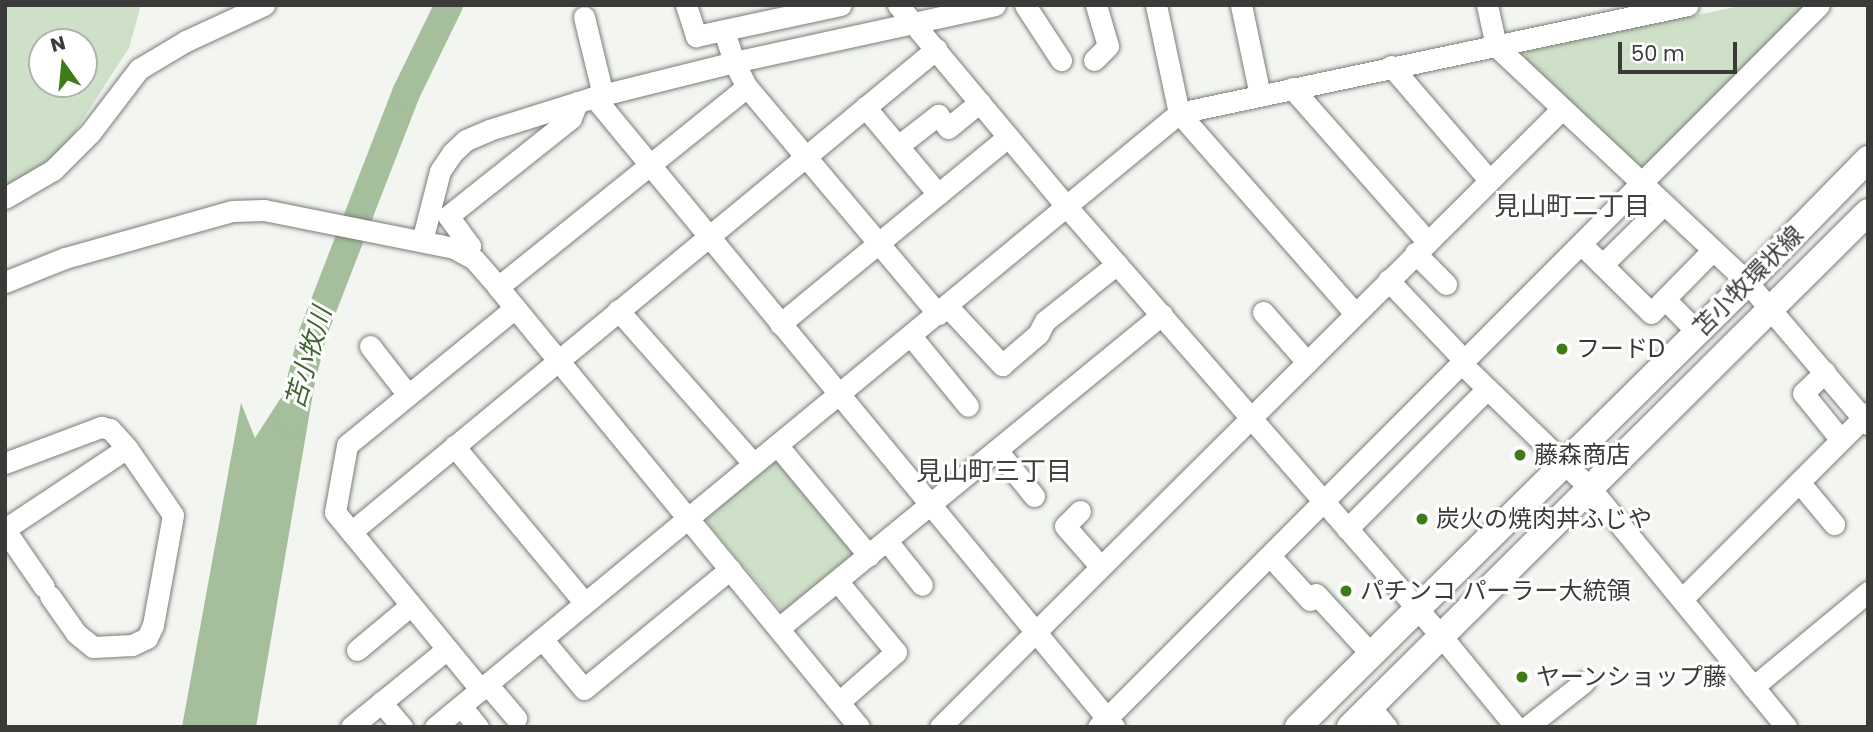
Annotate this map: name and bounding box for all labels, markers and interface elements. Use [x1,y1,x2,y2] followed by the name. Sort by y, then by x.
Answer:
[28,28,98,98] north arrow
[1621,28,1740,72] scale bar
[48,29,68,59] text: N
[1631,39,1685,68] text: 50 m
[1494,191,1650,223] district label: 見山町二丁目
[1687,220,1809,342] street label: 苫小牧環状線
[280,304,338,412] water label: 苫小牧川
[1576,335,1665,363] place label: フードD
[1554,341,1570,357] marker: フードD
[1534,441,1630,469] place label: 藤森商店
[1512,447,1528,463] marker: 藤森商店
[916,456,1072,488] district label: 見山町三丁目
[1436,505,1652,533] place label: 炭火の焼肉丼ふじや
[1414,511,1430,527] marker: 炭火の焼肉丼ふじや
[1360,577,1630,605] place label: パチンコ パーラー大統領
[1338,583,1354,599] marker: パチンコ パーラー大統領
[1536,663,1728,691] place label: ヤーンショップ藤
[1514,669,1530,685] marker: ヤーンショップ藤

